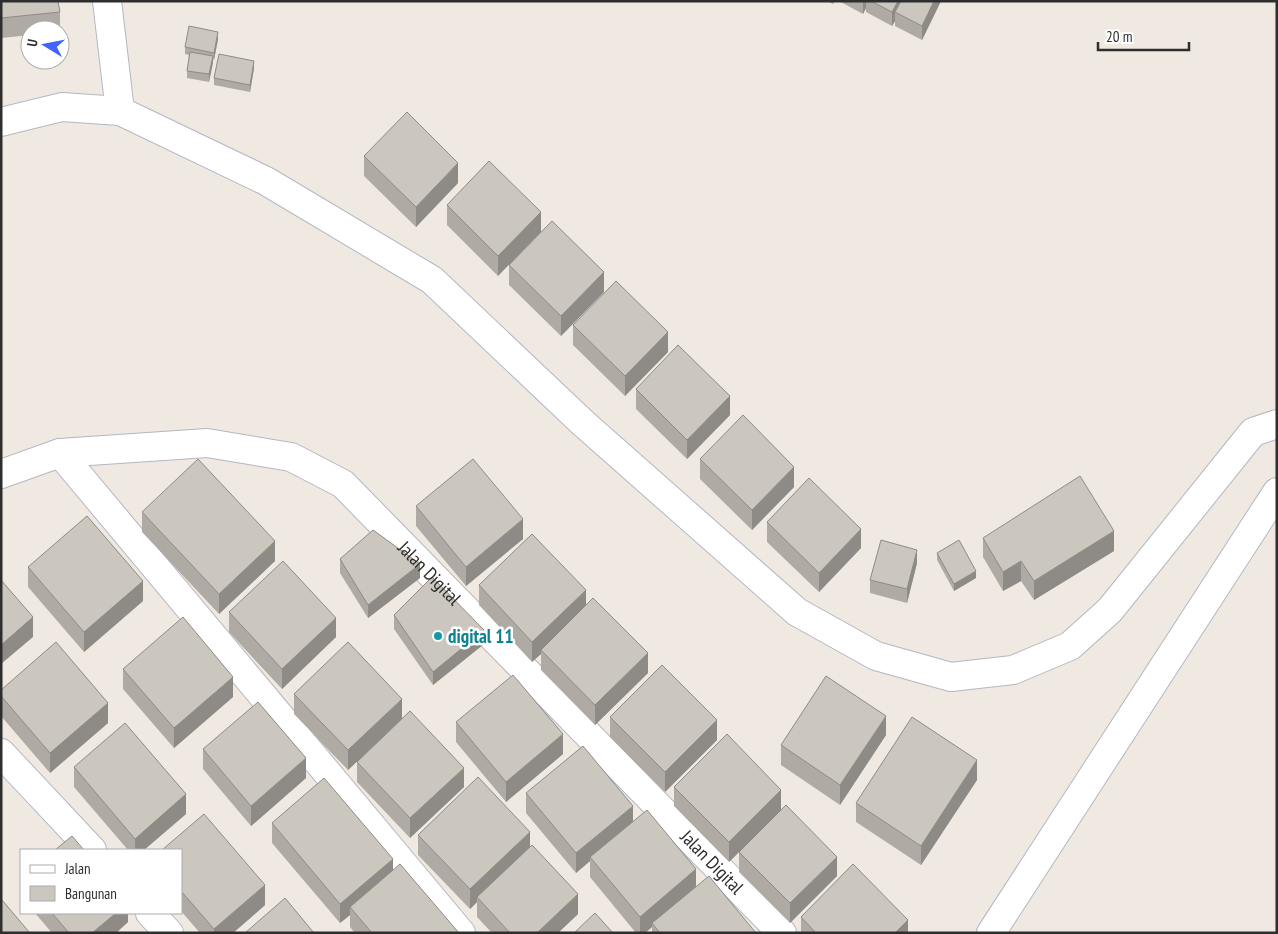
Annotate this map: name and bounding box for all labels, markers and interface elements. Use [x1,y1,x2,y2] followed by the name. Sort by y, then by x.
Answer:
[20,20,70,70] north arrow
[1098,20,1189,52] scale bar
[1106,27,1132,46] text: 20 m
[23,38,42,48] text: U
[393,535,467,610] street label: Jalan Digital
[448,624,513,648] place label: digital 11
[432,630,444,642] marker: digital 11
[675,824,749,899] street label: Jalan Digital
[20,849,182,914] legend
[64,859,91,878] text: Jalan
[65,884,117,903] text: Bangunan

